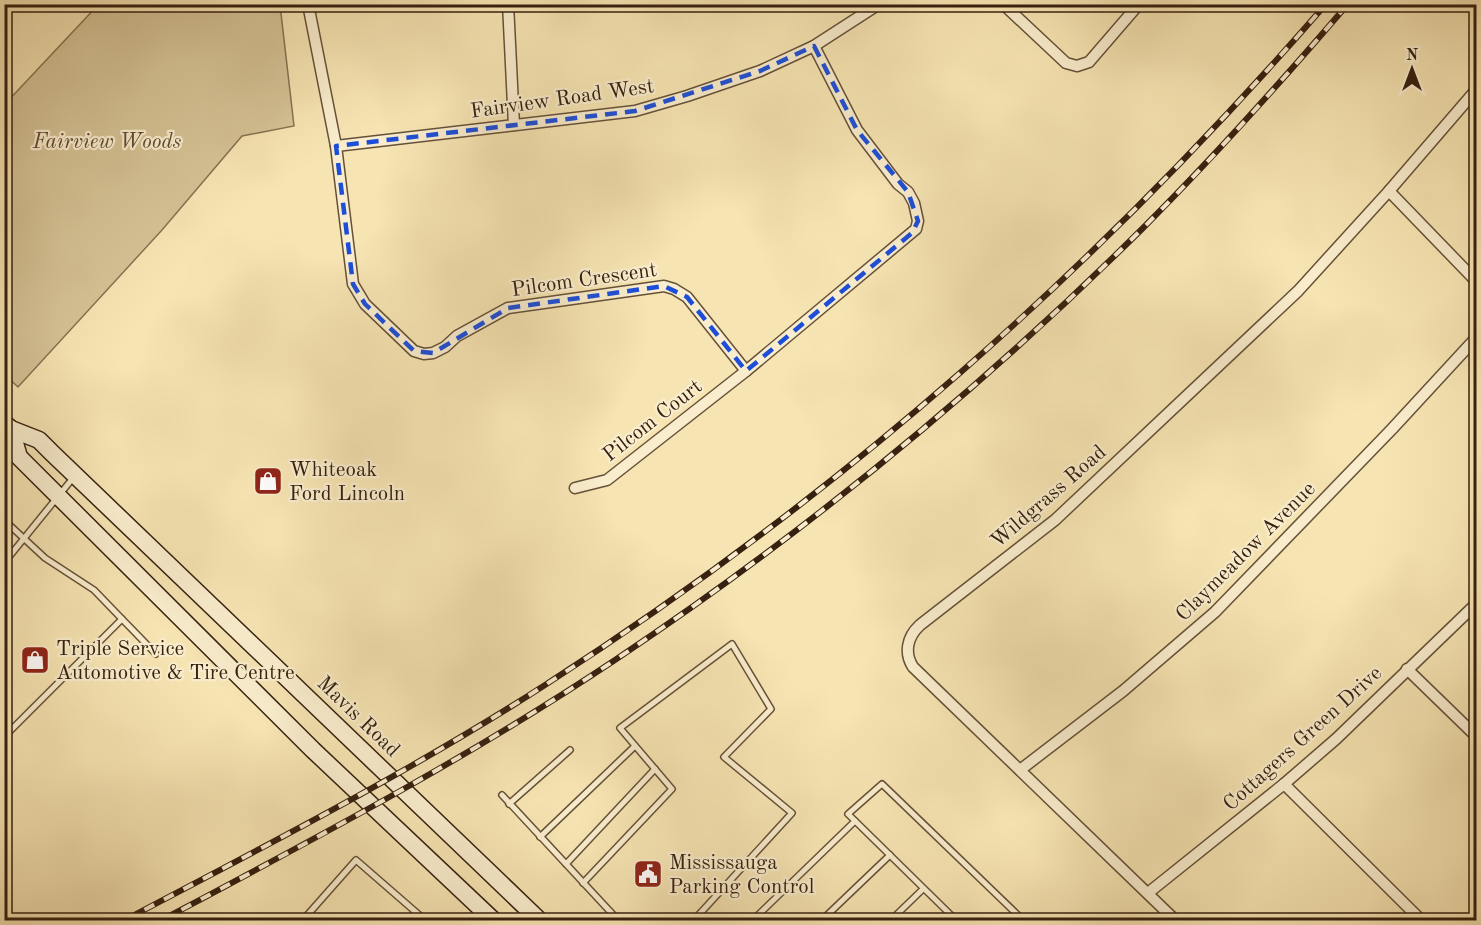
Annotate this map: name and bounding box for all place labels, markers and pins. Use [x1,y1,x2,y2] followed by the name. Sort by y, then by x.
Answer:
[289,460,405,505] place label: Whiteoak Ford Lincoln
[252,465,284,497] shop icon: Whiteoak Ford Lincoln
[56,639,295,684] place label: Triple Service Automotive & Tire Centre
[19,644,51,676] shop icon: Triple Service Automotive & Tire Centre
[669,853,815,898] place label: Mississauga Parking Control
[632,858,664,890] public building icon: Mississauga Parking Control

